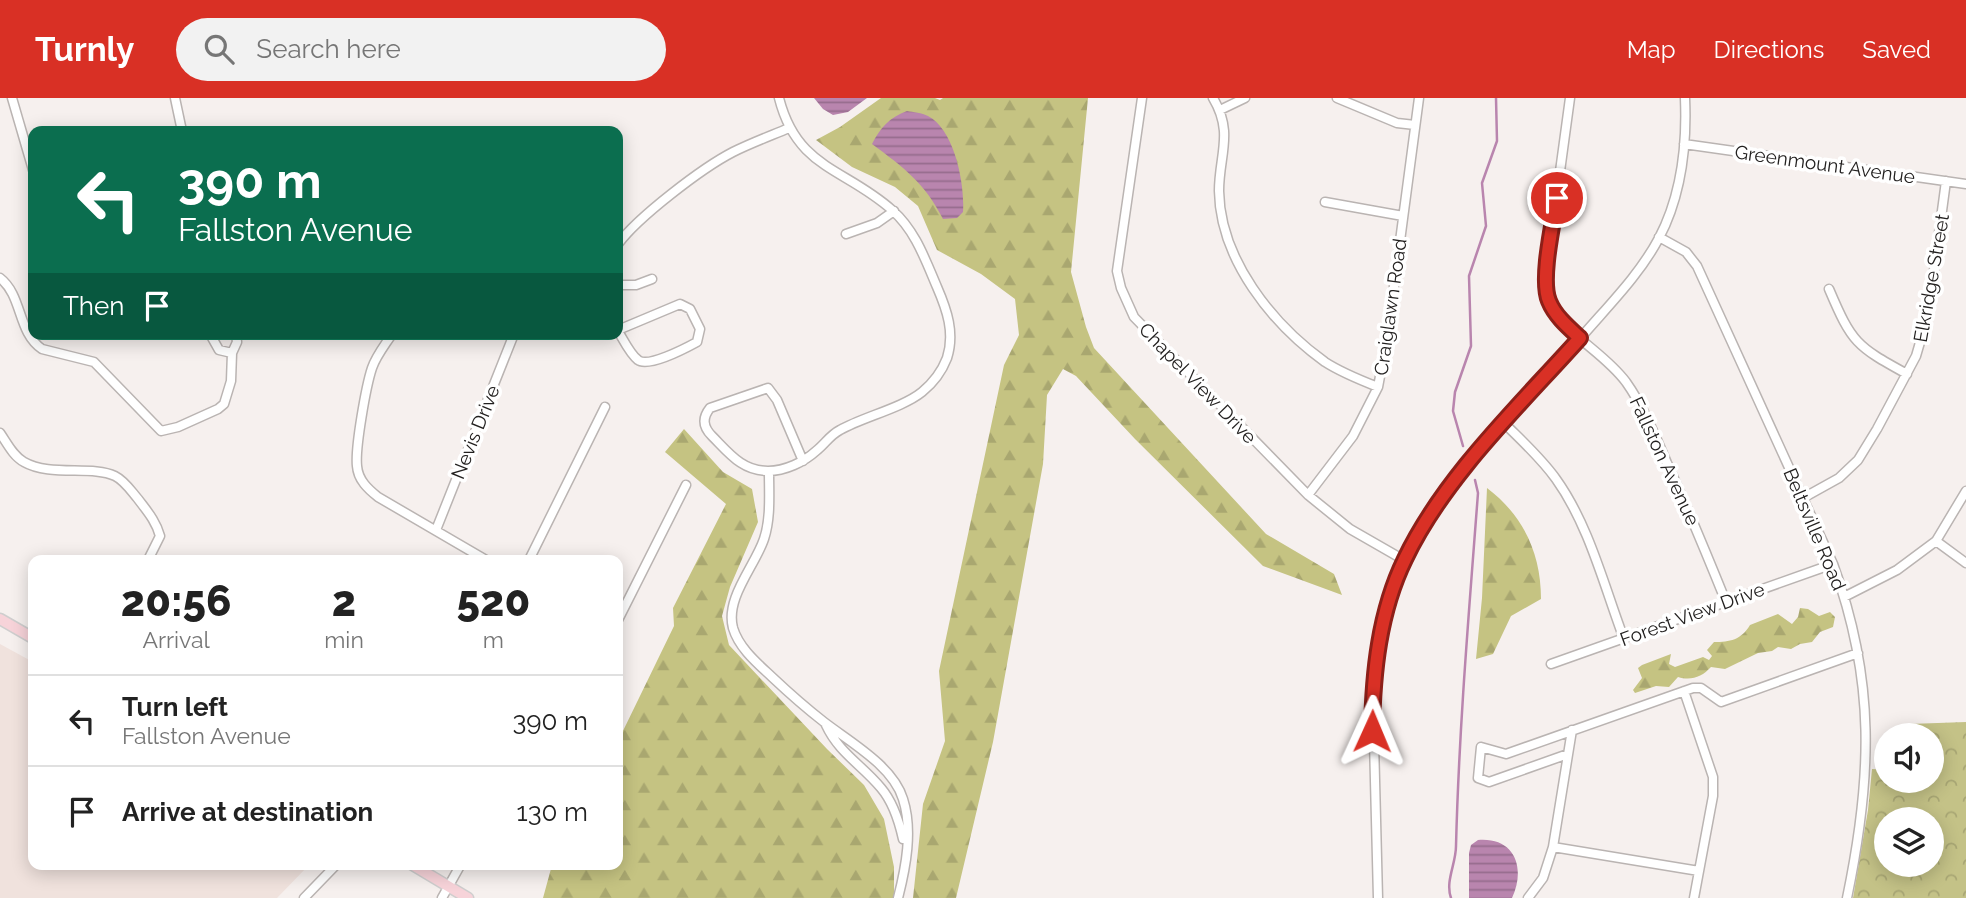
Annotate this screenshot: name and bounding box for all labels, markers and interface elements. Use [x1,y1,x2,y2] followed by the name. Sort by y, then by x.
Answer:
[176,18,666,81] search box
[35,30,134,69] text: Turnly
[200,30,238,68] icon: search
[256,34,401,64] text: Search here
[1627,35,1676,64] text: Map
[1714,35,1824,64] text: Directions
[1862,35,1931,64] text: Saved
[1734,140,1916,188] street label: Greenmount Avenue
[178,152,322,209] text: 390 m
[63,154,154,245] icon: left
[1527,168,1587,228] pin
[1538,179,1576,217] icon: arrive
[178,211,413,248] text: Fallston Avenue
[1909,212,1953,344] street label: Elkridge Street
[1369,237,1411,377] street label: Craiglawn Road
[138,287,176,325] icon: arrive
[63,291,124,321] text: Then
[1135,318,1261,448] street label: Chapel View Drive
[446,382,504,482] street label: Nevis Drive
[1626,393,1704,529] street label: Fallston Avenue
[1779,465,1851,593] street label: Beltsville Road
[121,577,231,626] text: 20:56
[332,577,356,626] text: 2
[457,577,530,626] text: 520
[1617,578,1767,650] street label: Forest View Drive
[142,626,210,653] text: Arrival
[324,626,364,653] text: min
[483,626,504,653] text: m
[122,692,228,722] text: Turn left
[1335,694,1409,768] position arrow
[63,702,101,740] icon: left
[512,706,588,736] text: 390 m
[122,722,291,749] text: Fallston Avenue
[1874,723,1944,877] map controls
[1874,723,1944,793] button: sound
[63,793,101,831] icon: arrive
[122,797,373,827] text: Arrive at destination
[517,797,588,827] text: 130 m
[1874,807,1944,877] button: layers

